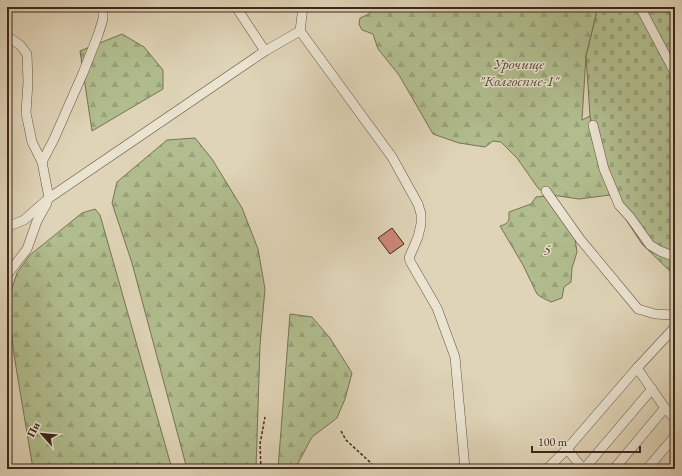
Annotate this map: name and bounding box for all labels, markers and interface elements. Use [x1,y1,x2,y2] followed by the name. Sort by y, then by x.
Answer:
[479,54,561,90] park label: Урочище "Колгоспне-1"
[543,240,551,259] park label: 5
[22,414,62,454] north arrow
[23,419,43,439] text: Пн
[532,428,640,454] scale bar
[538,434,568,450] text: 100 m

